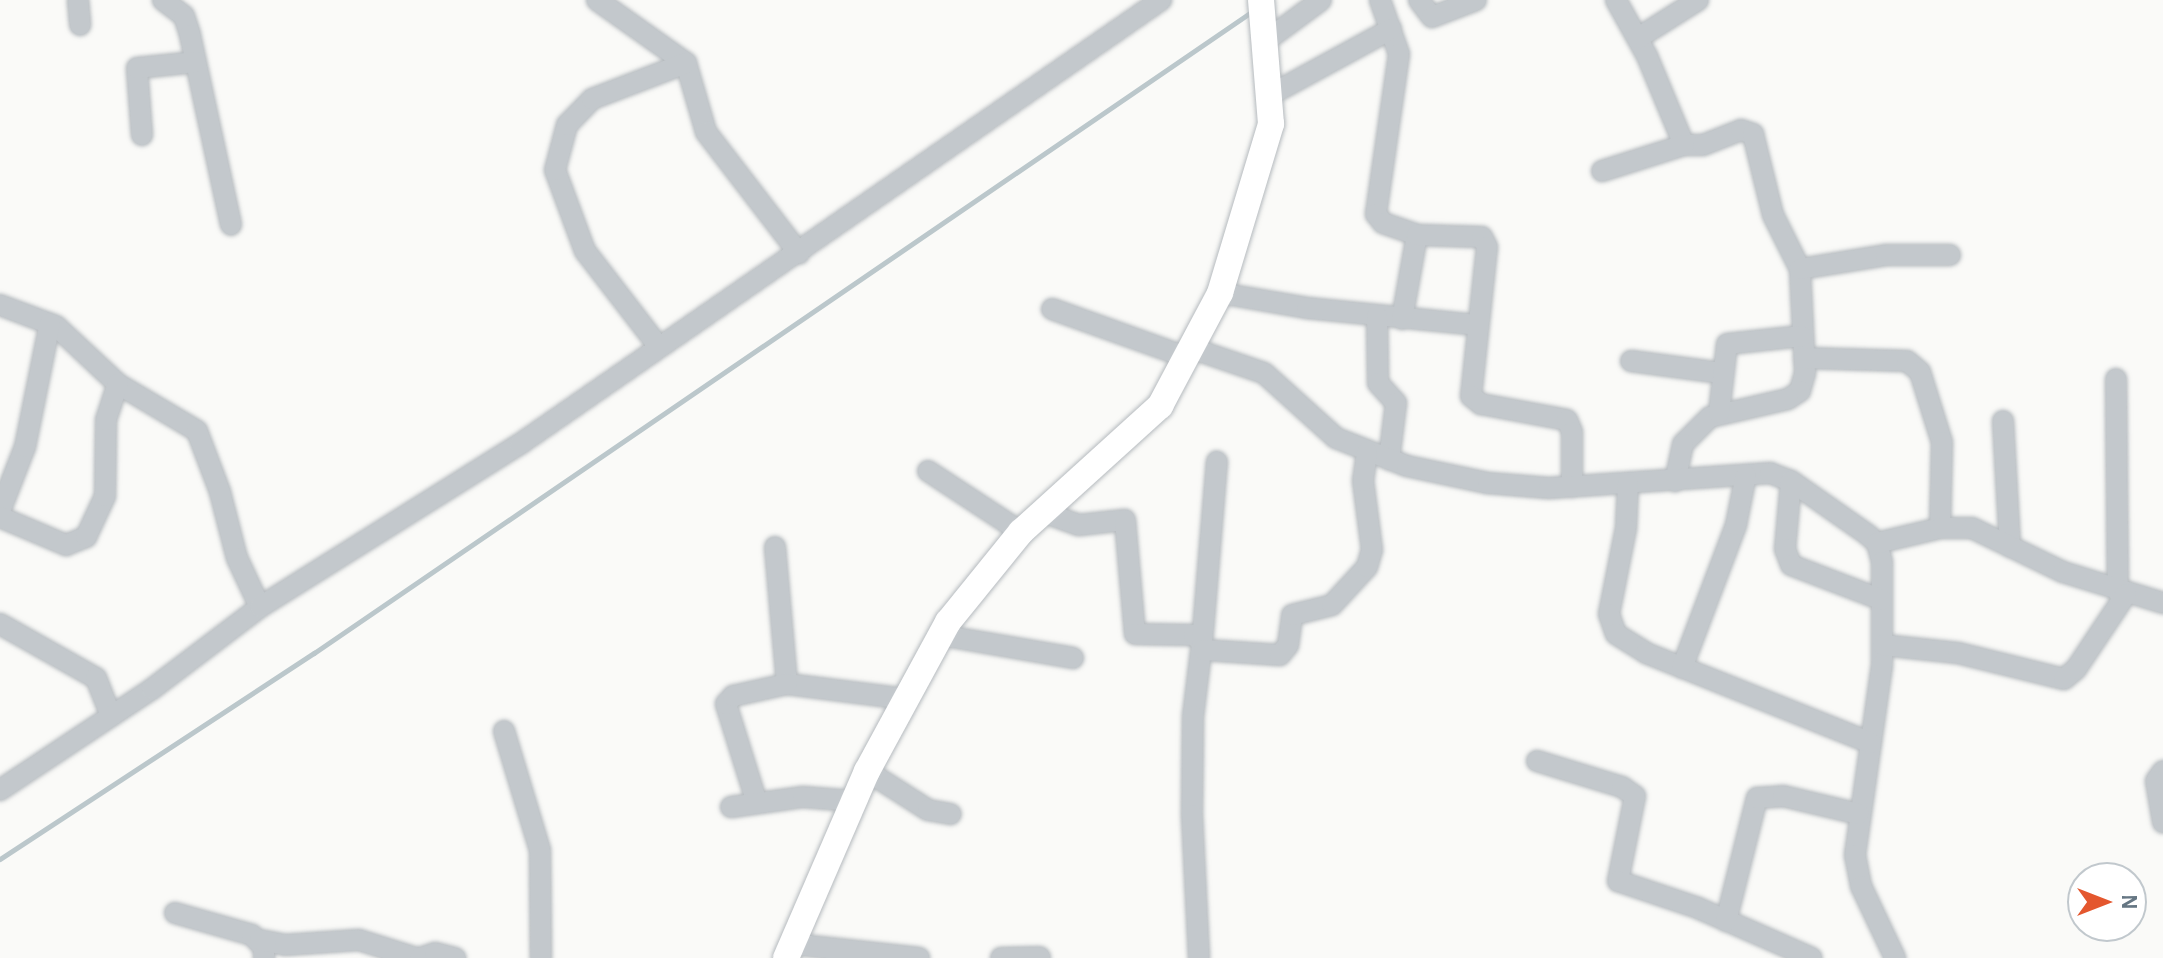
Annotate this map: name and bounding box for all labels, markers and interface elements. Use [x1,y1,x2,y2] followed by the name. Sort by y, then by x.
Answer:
[2067,862,2147,942] north arrow
[2118,894,2140,910] text: N

